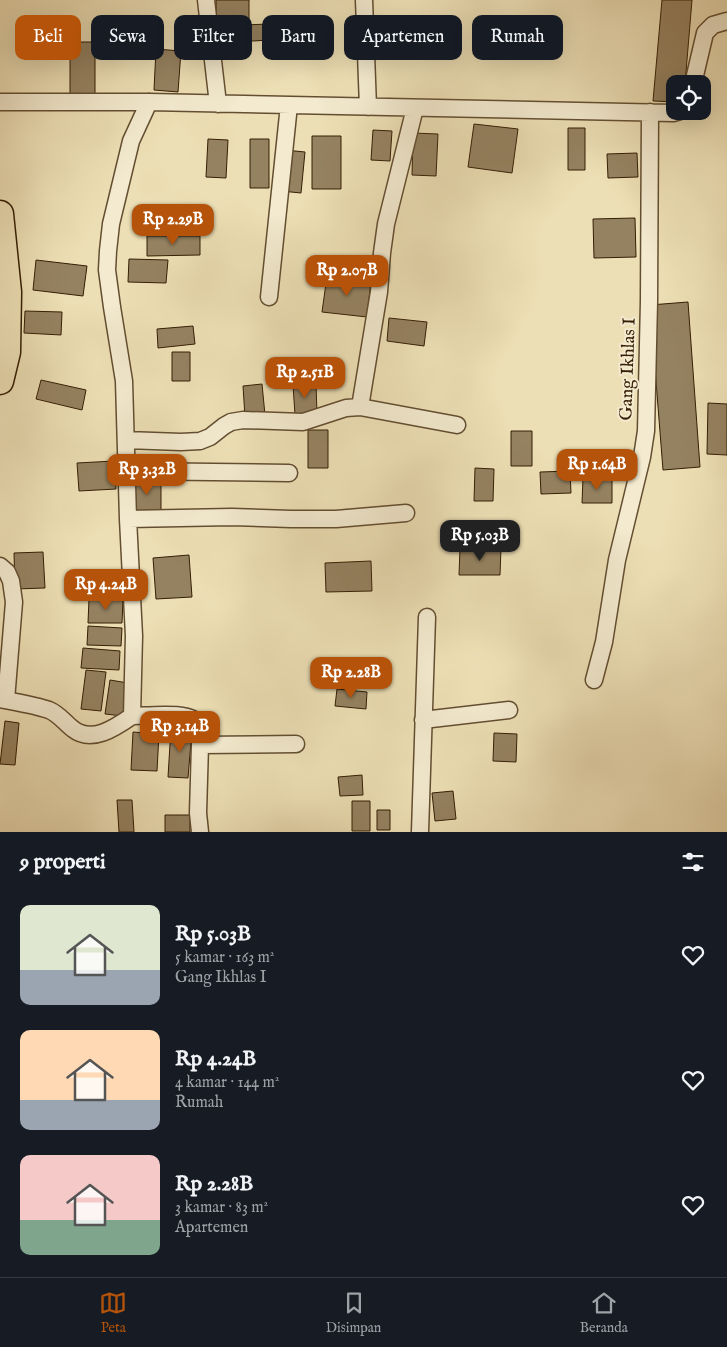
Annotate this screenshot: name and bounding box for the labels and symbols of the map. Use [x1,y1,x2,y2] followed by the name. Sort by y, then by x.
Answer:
[121,204,225,246] pin: Rp 2.29B
[295,254,399,297] pin: Rp 2.07B
[615,317,642,421] street label: Gang Ikhlas I
[253,356,357,399] pin: Rp 2.51B
[545,448,649,491] pin: Rp 1.64B
[95,454,199,496] pin: Rp 3.32B
[428,520,532,562] pin: Rp 5.03B
[54,568,158,611] pin: Rp 4.24B
[299,656,403,699] pin: Rp 2.28B
[128,710,232,753] pin: Rp 3.14B

